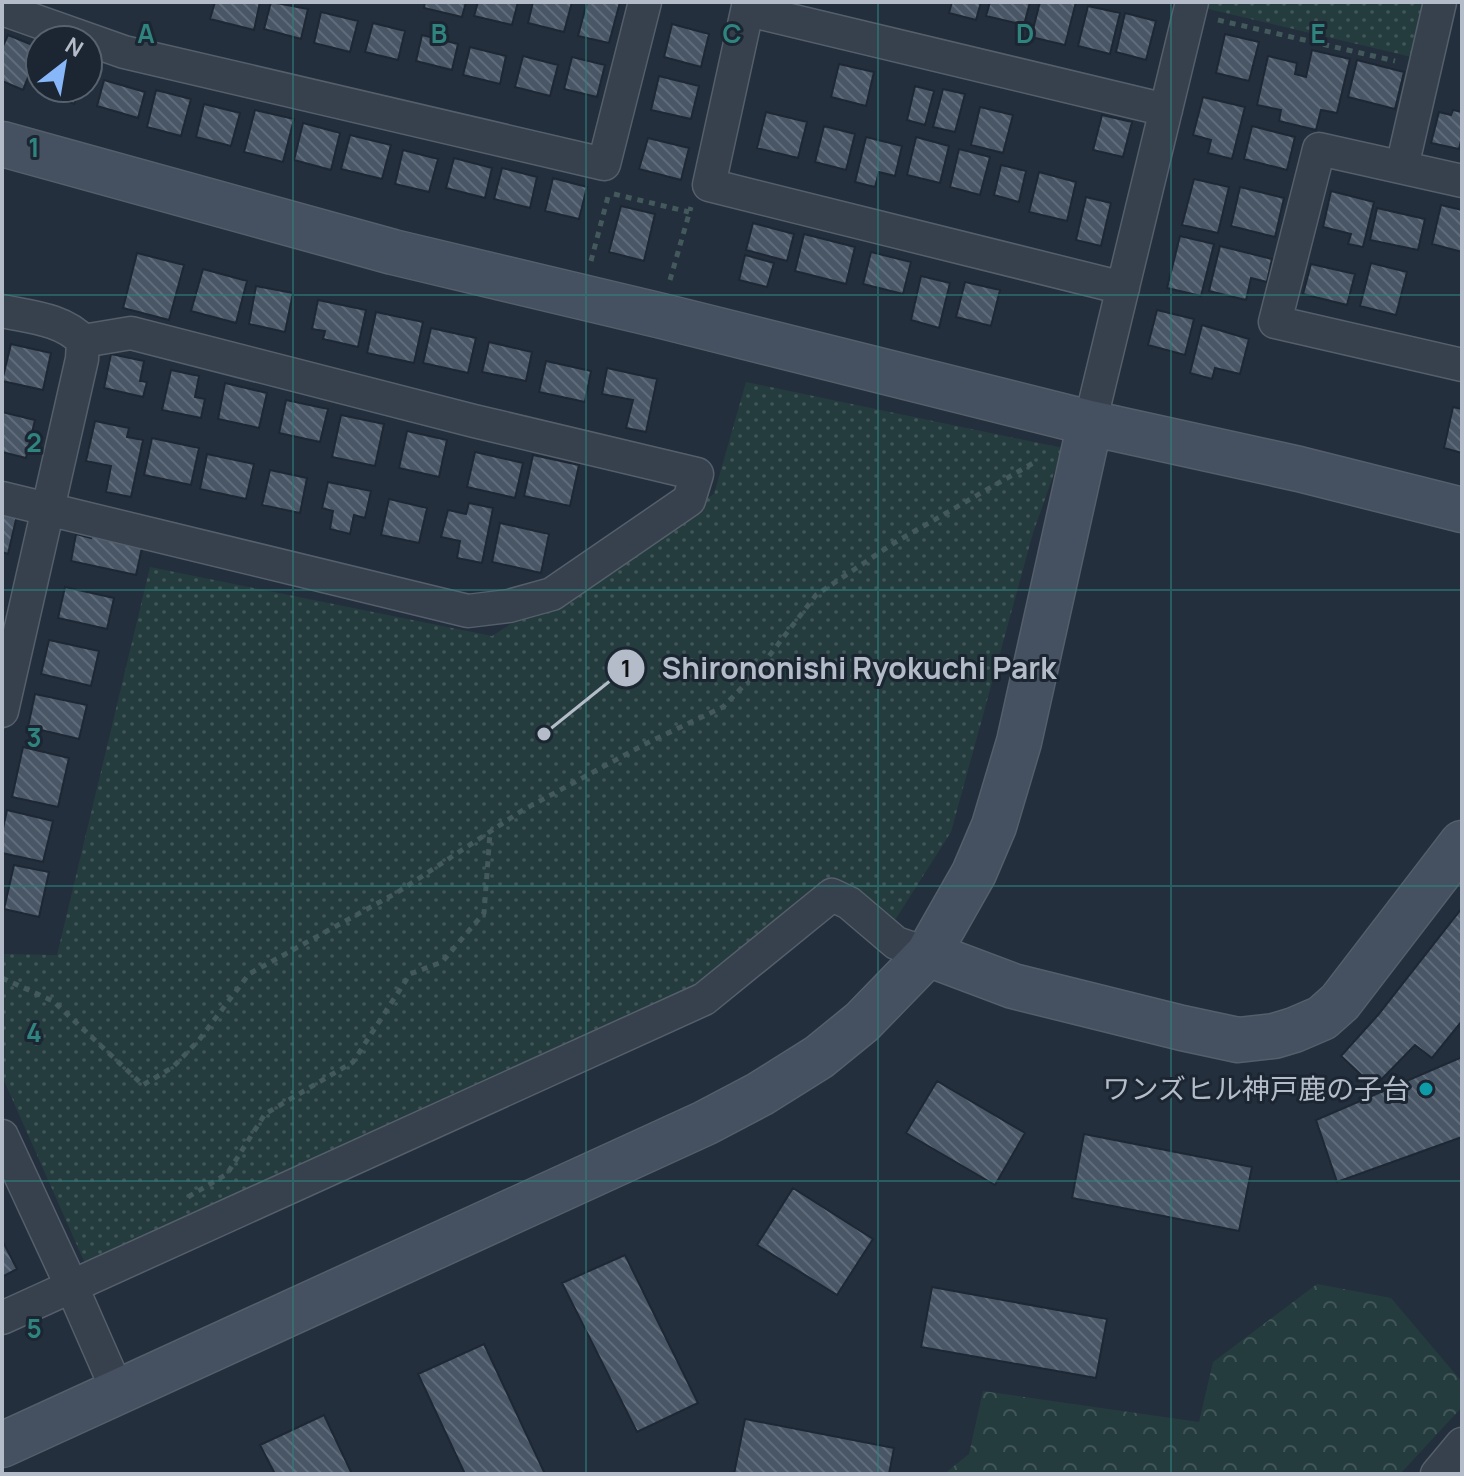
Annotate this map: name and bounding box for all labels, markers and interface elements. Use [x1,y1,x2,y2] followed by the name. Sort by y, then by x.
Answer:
[137,15,155,51] text: A
[431,15,447,51] text: B
[722,15,742,51] text: C
[1016,15,1034,51] text: D
[1310,15,1326,51] text: E
[24,24,104,104] north arrow
[60,30,89,64] text: N
[28,129,40,165] text: 1
[26,424,42,460] text: 2
[606,641,1073,695] callout: Shirononishi Ryokuchi Park
[662,647,1057,688] text: Shirononishi Ryokuchi Park
[621,651,631,684] text: 1
[26,719,42,755] text: 3
[26,1014,42,1050] text: 4
[1103,1069,1410,1107] place label: ワンズヒル神戸鹿の子台
[1417,1080,1435,1098] marker: ワンズヒル神戸鹿の子台
[26,1310,42,1346] text: 5

